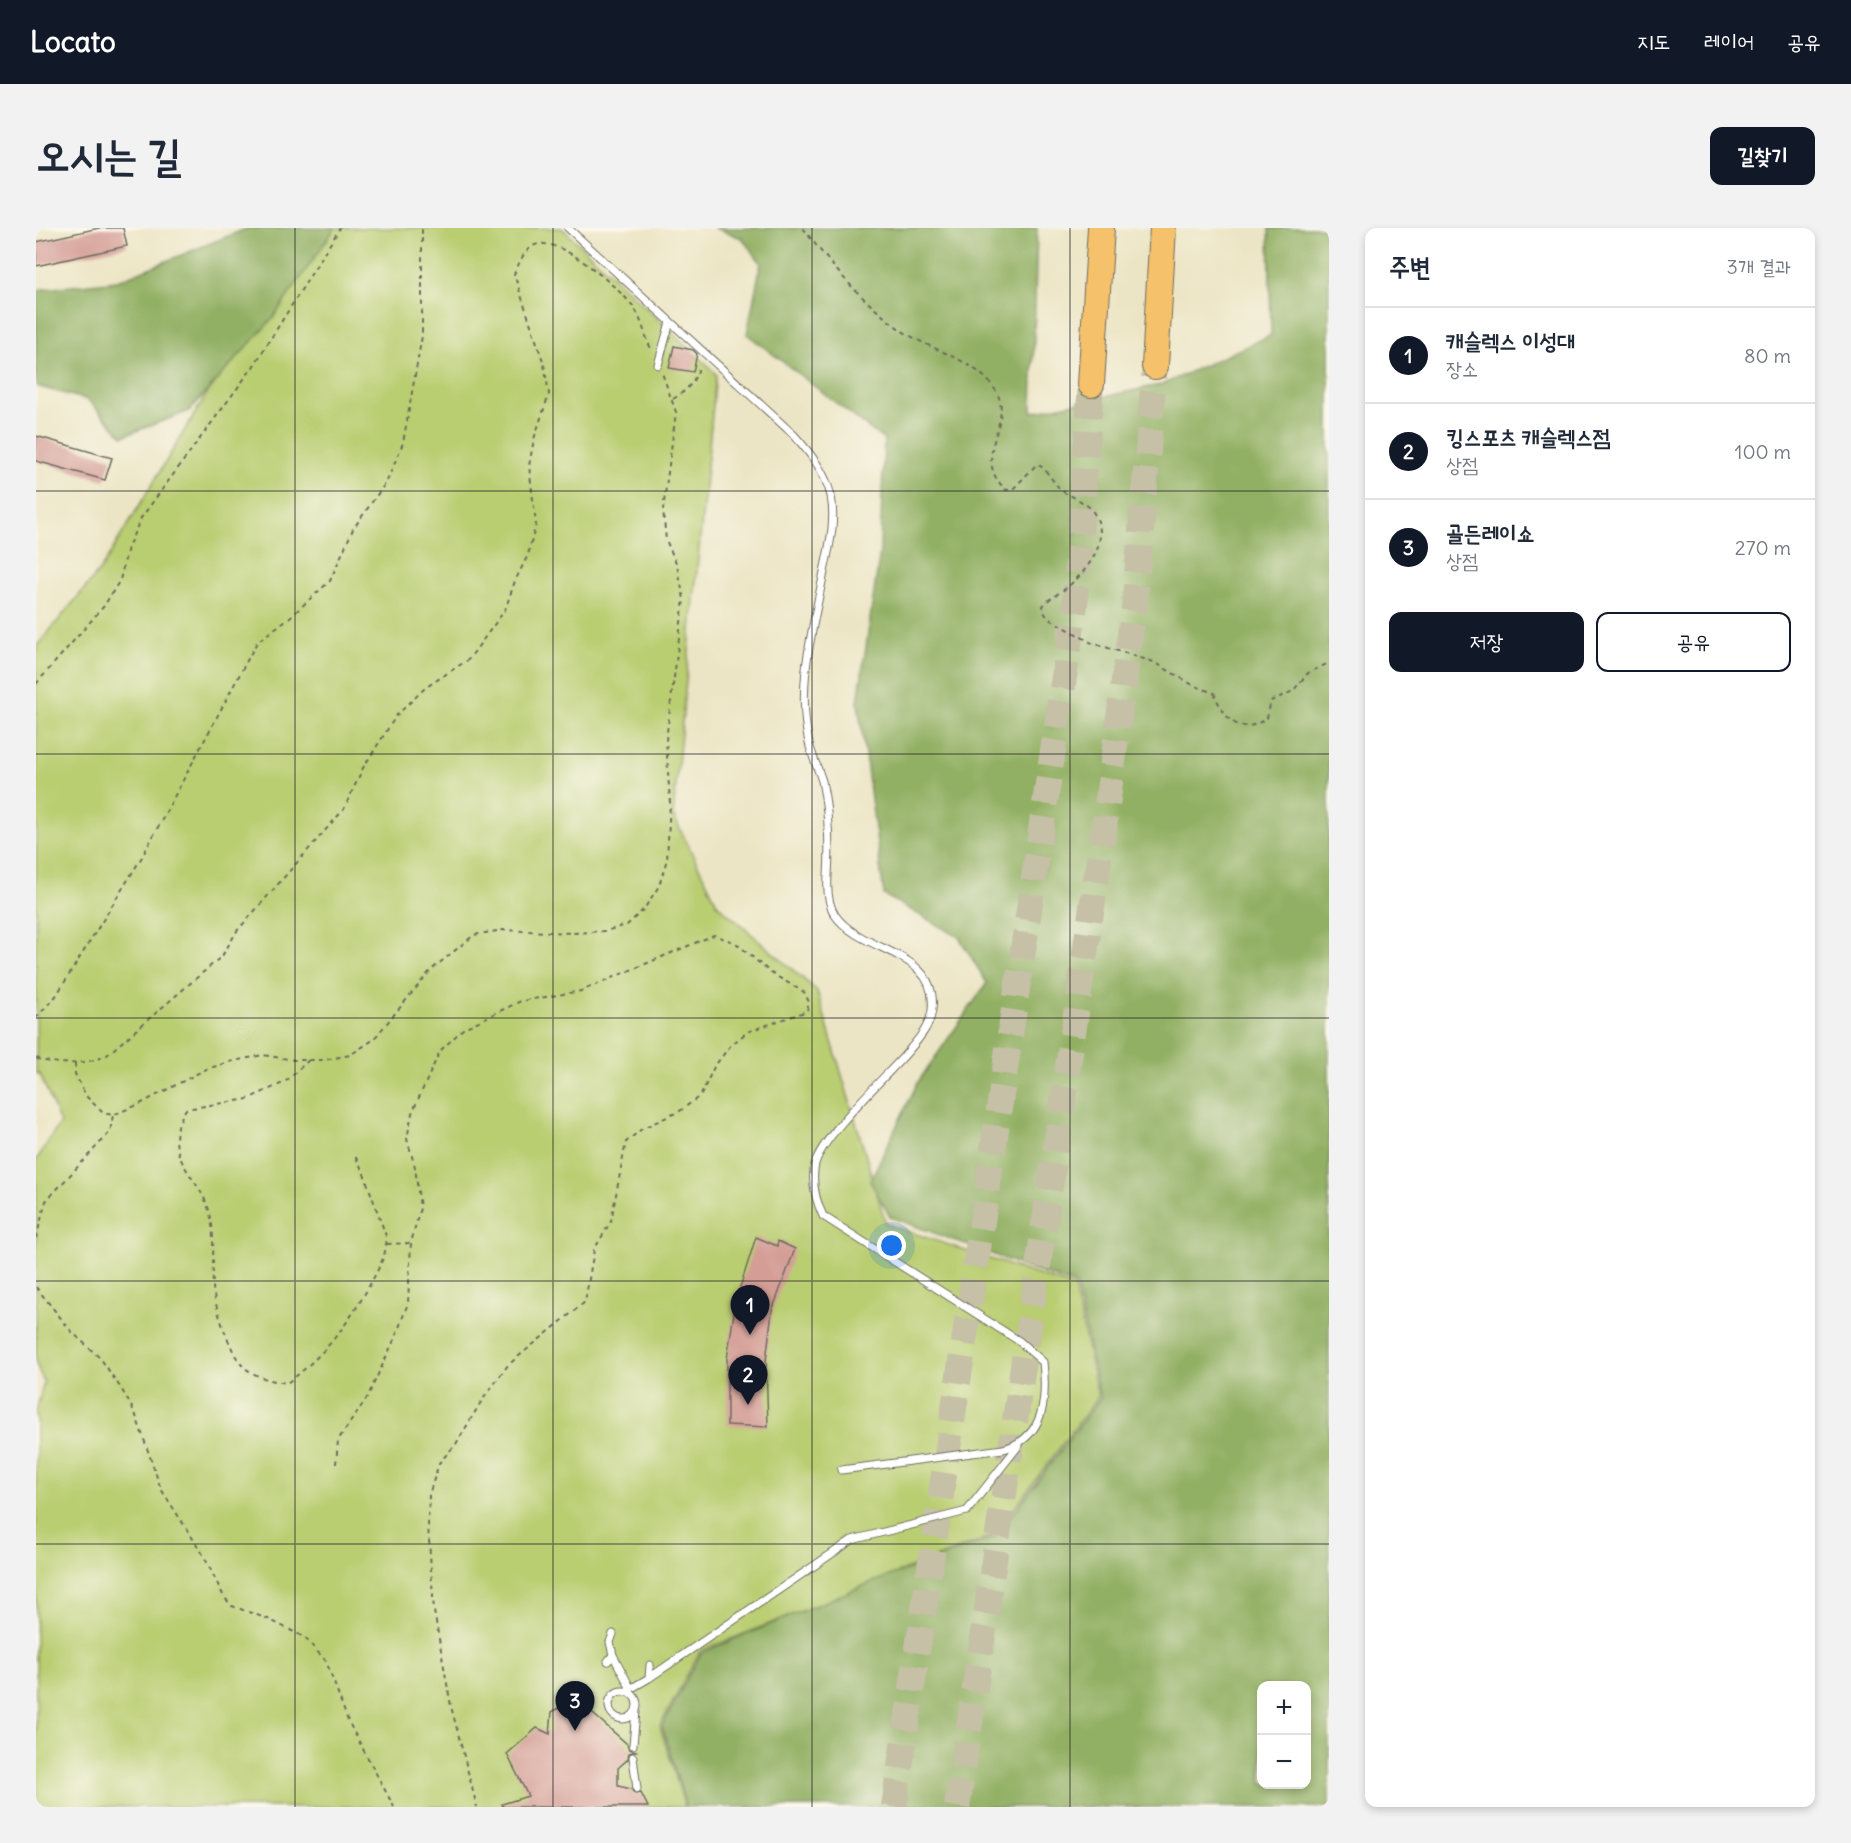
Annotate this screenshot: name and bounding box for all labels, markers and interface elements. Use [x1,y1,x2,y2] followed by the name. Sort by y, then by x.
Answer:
[30,24,116,60] text: Locato
[1637,28,1671,55] text: 지도
[1704,28,1754,55] text: 레이어
[1787,28,1821,55] text: 공유
[1710,127,1815,185] button: 길찾기
[36,129,181,181] text: 오시는 길
[1389,250,1431,283] text: 주변
[1727,254,1791,279] text: 3개 결과
[1446,327,1575,355] text: 캐슬렉스 이성대
[1405,343,1412,368] text: 1
[1744,343,1791,368] text: 80 m
[1446,356,1478,381] text: 장소
[1446,423,1611,451] text: 킹스포츠 캐슬렉스점
[1403,439,1414,464] text: 2
[1734,439,1791,464] text: 100 m
[1446,452,1478,477] text: 상점
[1446,519,1535,547] text: 골든레이쇼
[1403,535,1414,560] text: 3
[1735,535,1791,560] text: 270 m
[1446,548,1478,573] text: 상점
[1389,612,1584,672] button: 저장
[1596,612,1791,672] button: 공유
[877,1231,906,1260] your location
[730,1286,770,1335] pin: 1
[728,1356,768,1405] pin: 2
[1257,1681,1311,1789] map controls
[1257,1681,1311,1735] button: +
[556,1682,594,1731] pin: 3
[1257,1735,1311,1789] button: −

